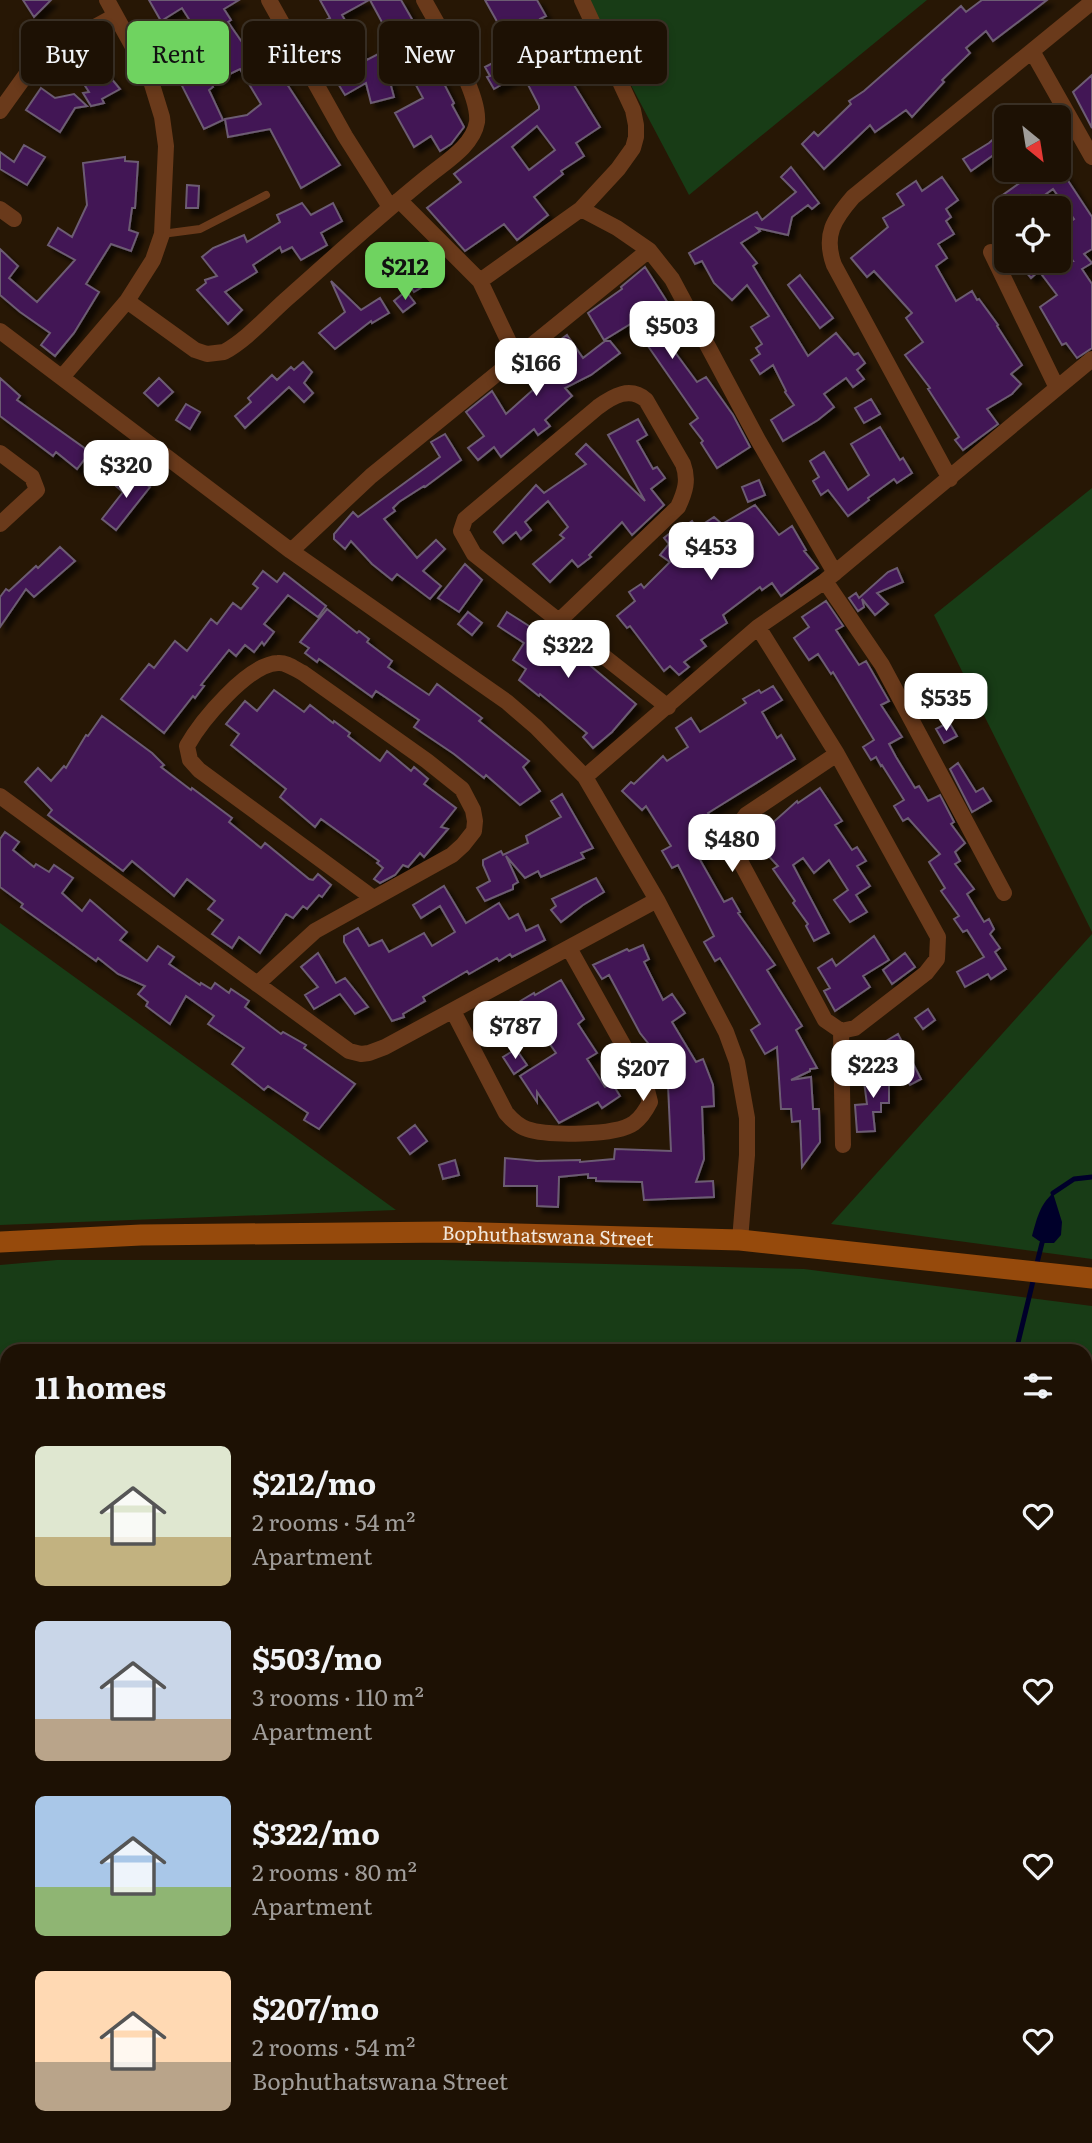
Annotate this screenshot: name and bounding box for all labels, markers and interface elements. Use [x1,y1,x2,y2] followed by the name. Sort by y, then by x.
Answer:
[21,21,113,84] chip: Buy
[127,21,229,84] chip: Rent
[243,21,365,84] chip: Filters
[379,21,479,84] chip: New
[493,21,667,84] chip: Apartment
[994,105,1071,182] north arrow
[994,105,1071,273] map controls
[994,196,1071,273] button: locate
[364,243,446,302] pin: $212
[381,248,429,282] text: $212
[631,302,713,361] pin: $503
[646,307,698,341] text: $503
[495,338,577,398] pin: $166
[511,344,561,378] text: $166
[85,440,167,500] pin: $320
[100,446,152,480] text: $320
[670,522,752,582] pin: $453
[685,528,737,562] text: $453
[527,620,609,680] pin: $322
[543,626,593,660] text: $322
[905,674,987,733] pin: $535
[920,679,972,713] text: $535
[691,814,773,874] pin: $480
[704,820,760,854] text: $480
[474,1002,556,1061] pin: $787
[489,1007,541,1041] text: $787
[832,1040,914,1100] pin: $223
[602,1044,684,1103] pin: $207
[847,1046,899,1080] text: $223
[617,1049,669,1083] text: $207
[442,1218,654,1252] street label: Bophuthatswana Street
[35,1364,166,1408] text: 11 homes
[1019,1367,1057,1405] icon: filters
[252,1460,376,1504] text: $212/mo
[91,1474,175,1558] icon: home
[1019,1497,1057,1535] icon: heart
[252,1504,415,1538] text: 2 rooms · 54 m²
[252,1538,372,1572] text: Apartment
[252,1635,382,1679] text: $503/mo
[91,1649,175,1733] icon: home
[1019,1672,1057,1710] icon: heart
[252,1679,424,1713] text: 3 rooms · 110 m²
[252,1713,372,1747] text: Apartment
[252,1810,380,1854] text: $322/mo
[91,1824,175,1908] icon: home
[1019,1847,1057,1885] icon: heart
[252,1854,417,1888] text: 2 rooms · 80 m²
[252,1888,372,1922] text: Apartment
[252,1985,379,2029] text: $207/mo
[91,1999,175,2083] icon: home
[1019,2022,1057,2060] icon: heart
[252,2029,415,2063] text: 2 rooms · 54 m²
[252,2063,508,2097] text: Bophuthatswana Street

